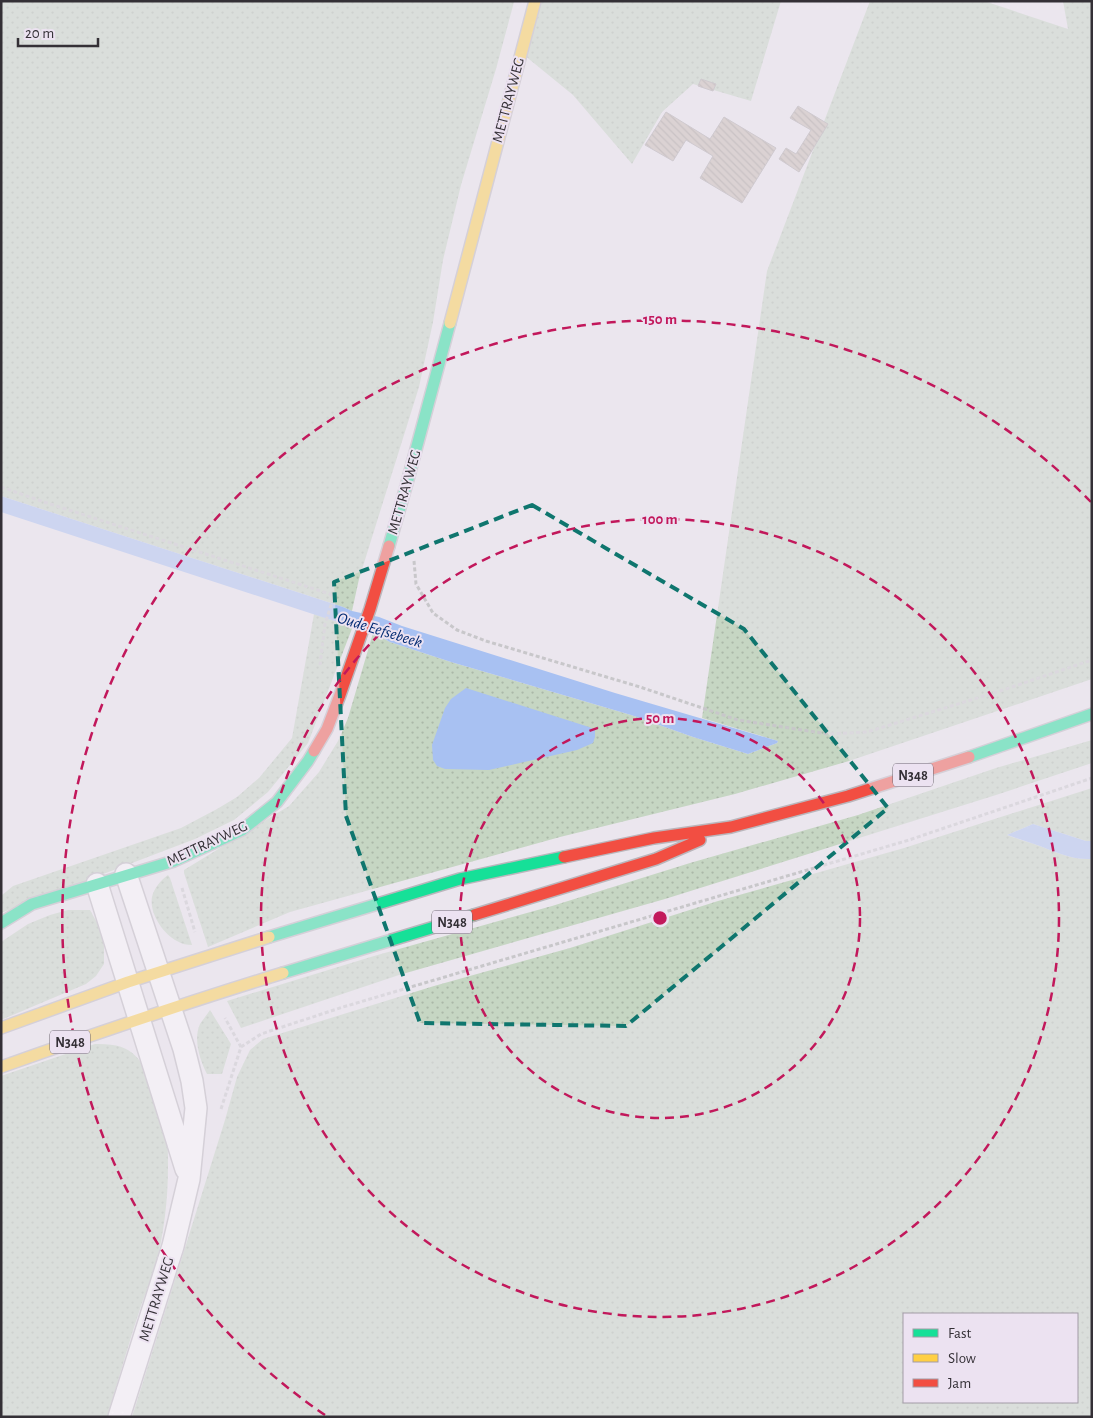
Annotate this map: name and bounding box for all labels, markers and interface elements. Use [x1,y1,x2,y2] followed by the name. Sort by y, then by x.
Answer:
[18,15,98,47] scale bar
[25,26,54,41] text: 20 m
[490,56,527,144] street label: METTRAYWEG
[643,312,677,327] text: 150 m
[385,448,424,536] street label: METTRAYWEG
[642,512,678,527] text: 100 m
[335,609,424,650] water label: Oude Eefsebeek
[646,711,674,726] text: 50 m
[893,764,933,786] road number: N348
[164,818,250,869] street label: METTRAYWEG
[651,909,669,927] centre of rings
[432,910,472,934] road number: N348
[50,1030,90,1054] road number: N348
[137,1255,176,1343] street label: METTRAYWEG
[903,1313,1078,1403] legend
[948,1326,972,1341] text: Fast
[948,1351,976,1366] text: Slow
[948,1376,971,1391] text: Jam

